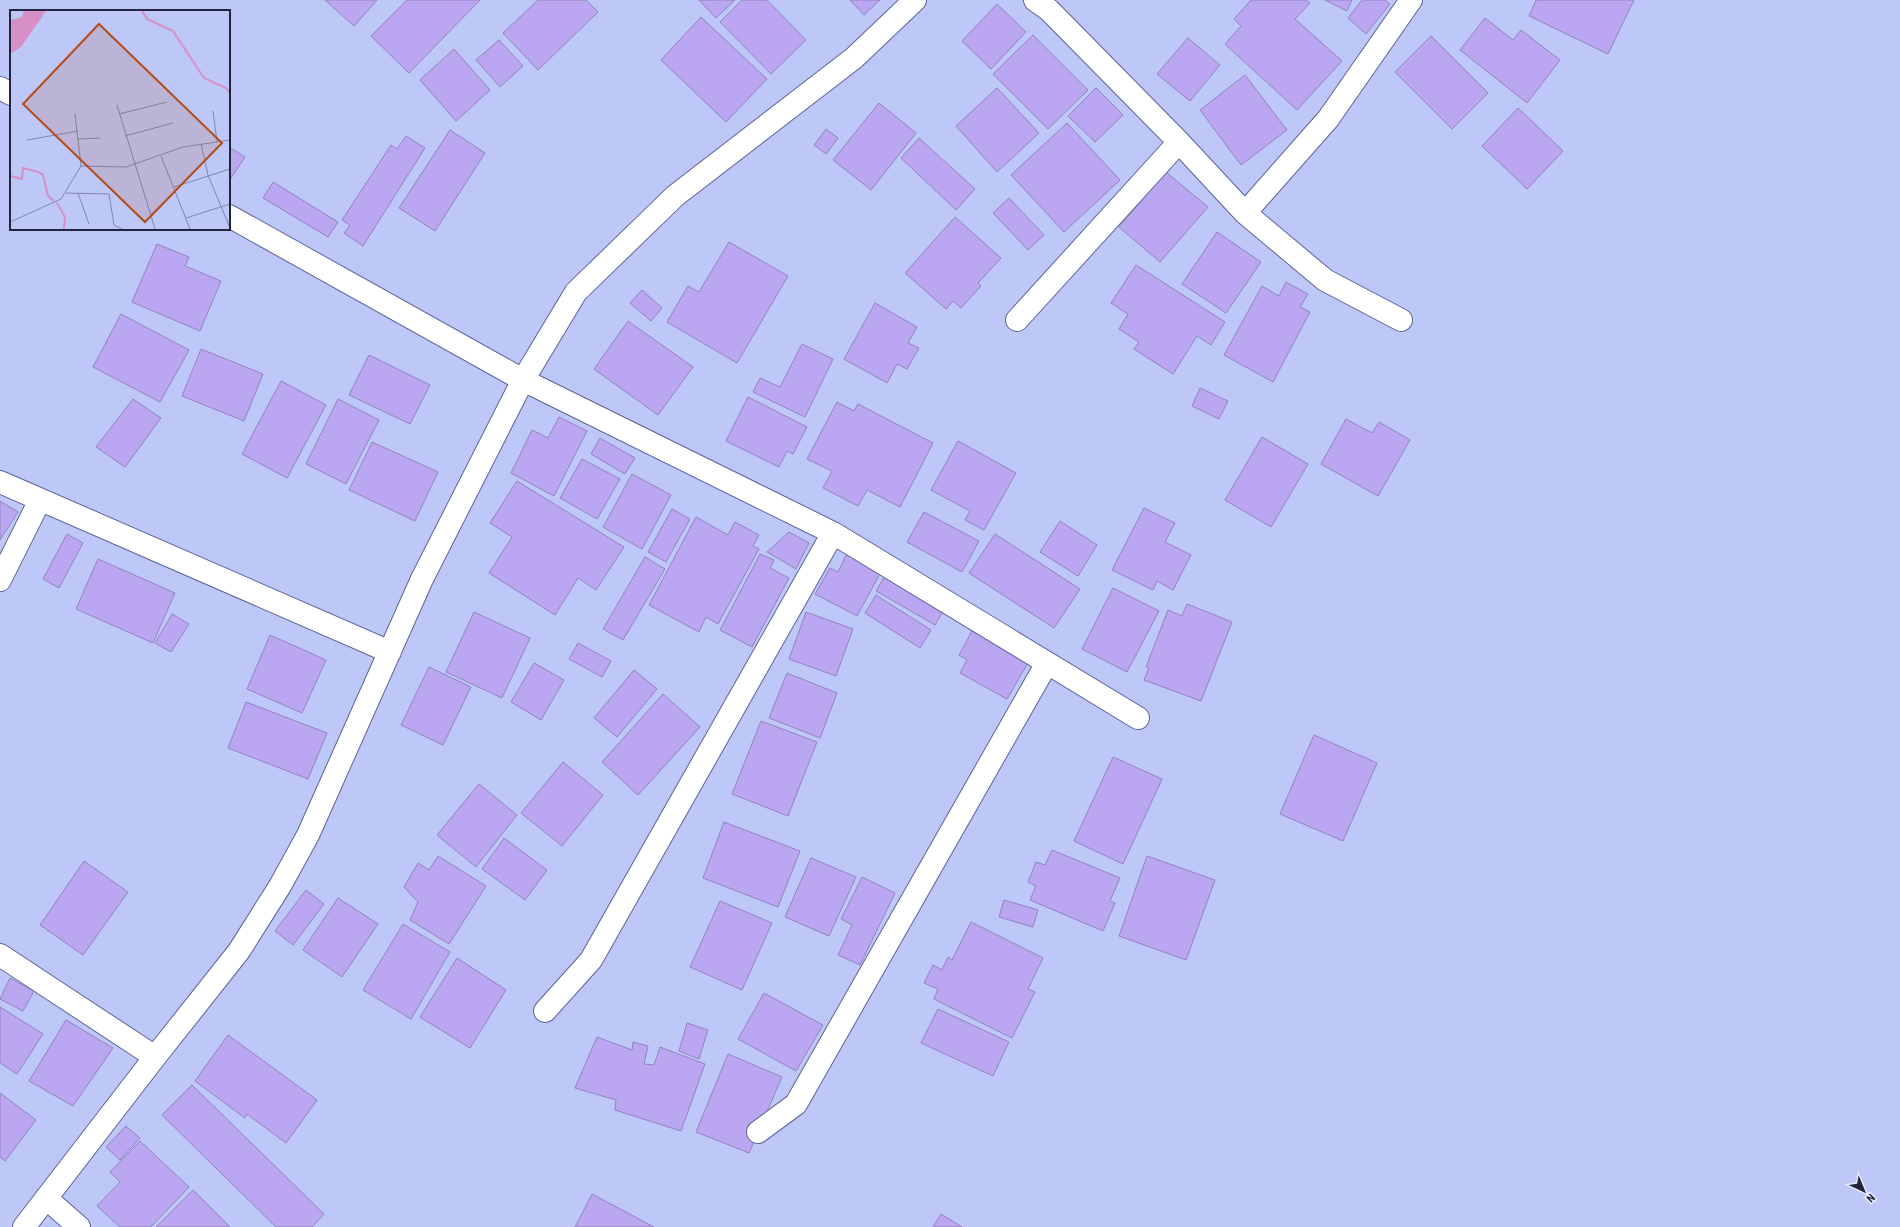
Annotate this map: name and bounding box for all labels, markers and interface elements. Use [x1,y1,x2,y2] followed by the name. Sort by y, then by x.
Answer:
[10,10,230,230] inset map
[1844,1171,1884,1211] north arrow
[1863,1191,1878,1205] text: N

